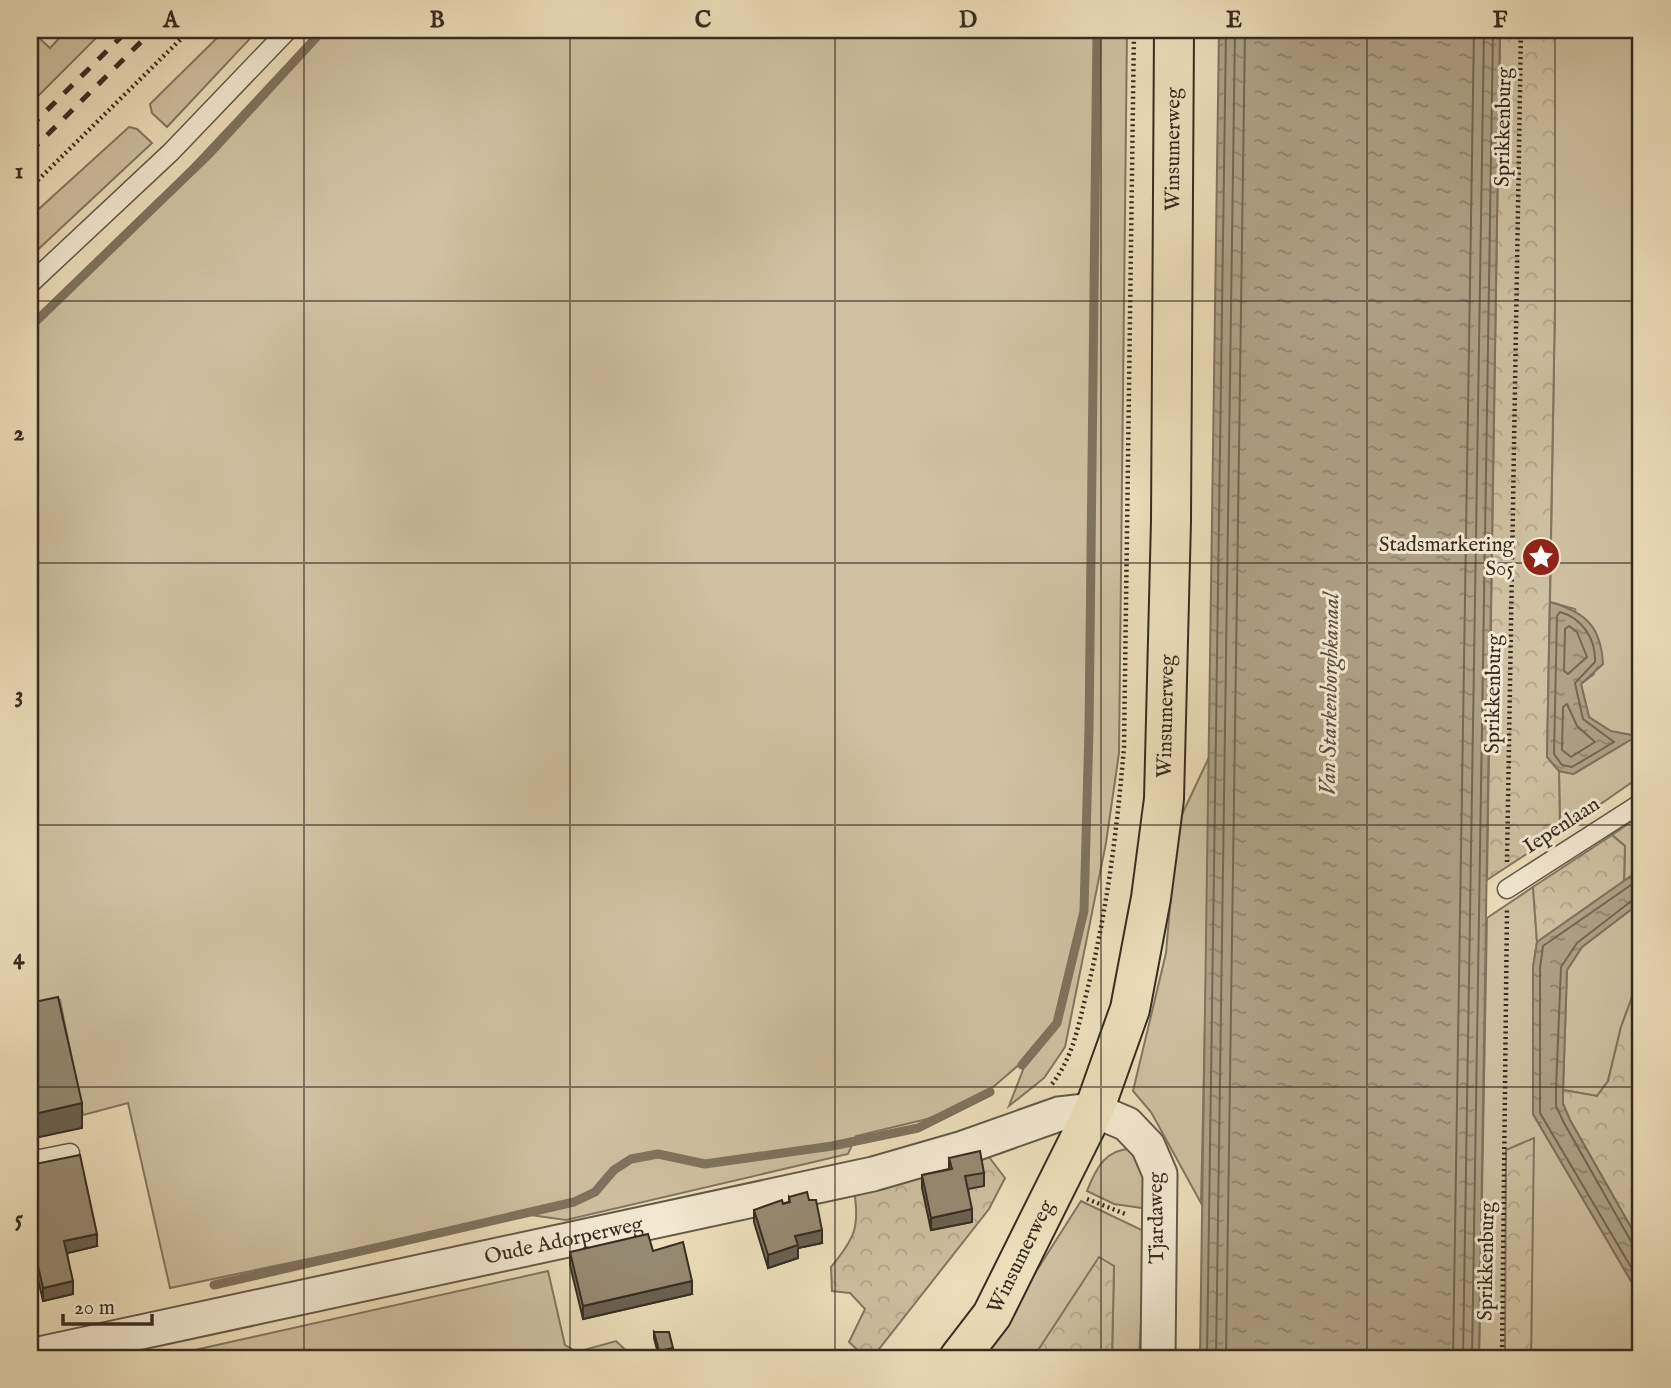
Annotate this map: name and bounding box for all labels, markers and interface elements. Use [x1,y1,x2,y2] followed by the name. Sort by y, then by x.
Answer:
[162,6,180,35] text: A
[429,6,445,35] text: B
[695,6,712,35] text: C
[959,6,977,35] text: D
[1226,6,1242,35] text: E
[1493,6,1508,35] text: F
[1489,66,1519,187] street label: Sprikkenburg
[1159,87,1187,211] street label: Winsumerweg
[15,157,23,186] text: 1
[14,419,25,448] text: 2
[1379,532,1515,583] place label: Stadsmarkering S05
[1520,536,1562,578] place icon: Stadsmarkering S05
[1314,591,1347,796] water label: Van Starkenborghkanaal
[1479,633,1509,754] street label: Sprikkenburg
[1151,654,1181,778] street label: Winsumerweg
[15,681,23,710] text: 3
[1519,791,1605,861] street label: Iepenlaan
[13,943,25,972] text: 4
[1143,1171,1171,1264] street label: Tjardaweg
[981,1195,1061,1318] street label: Winsumerweg
[1472,1200,1502,1321] street label: Sprikkenburg
[15,1205,24,1234] text: 5
[482,1210,646,1271] street label: Oude Adorperweg
[63,1283,152,1327] scale bar
[74,1295,115,1322] text: 20 m

